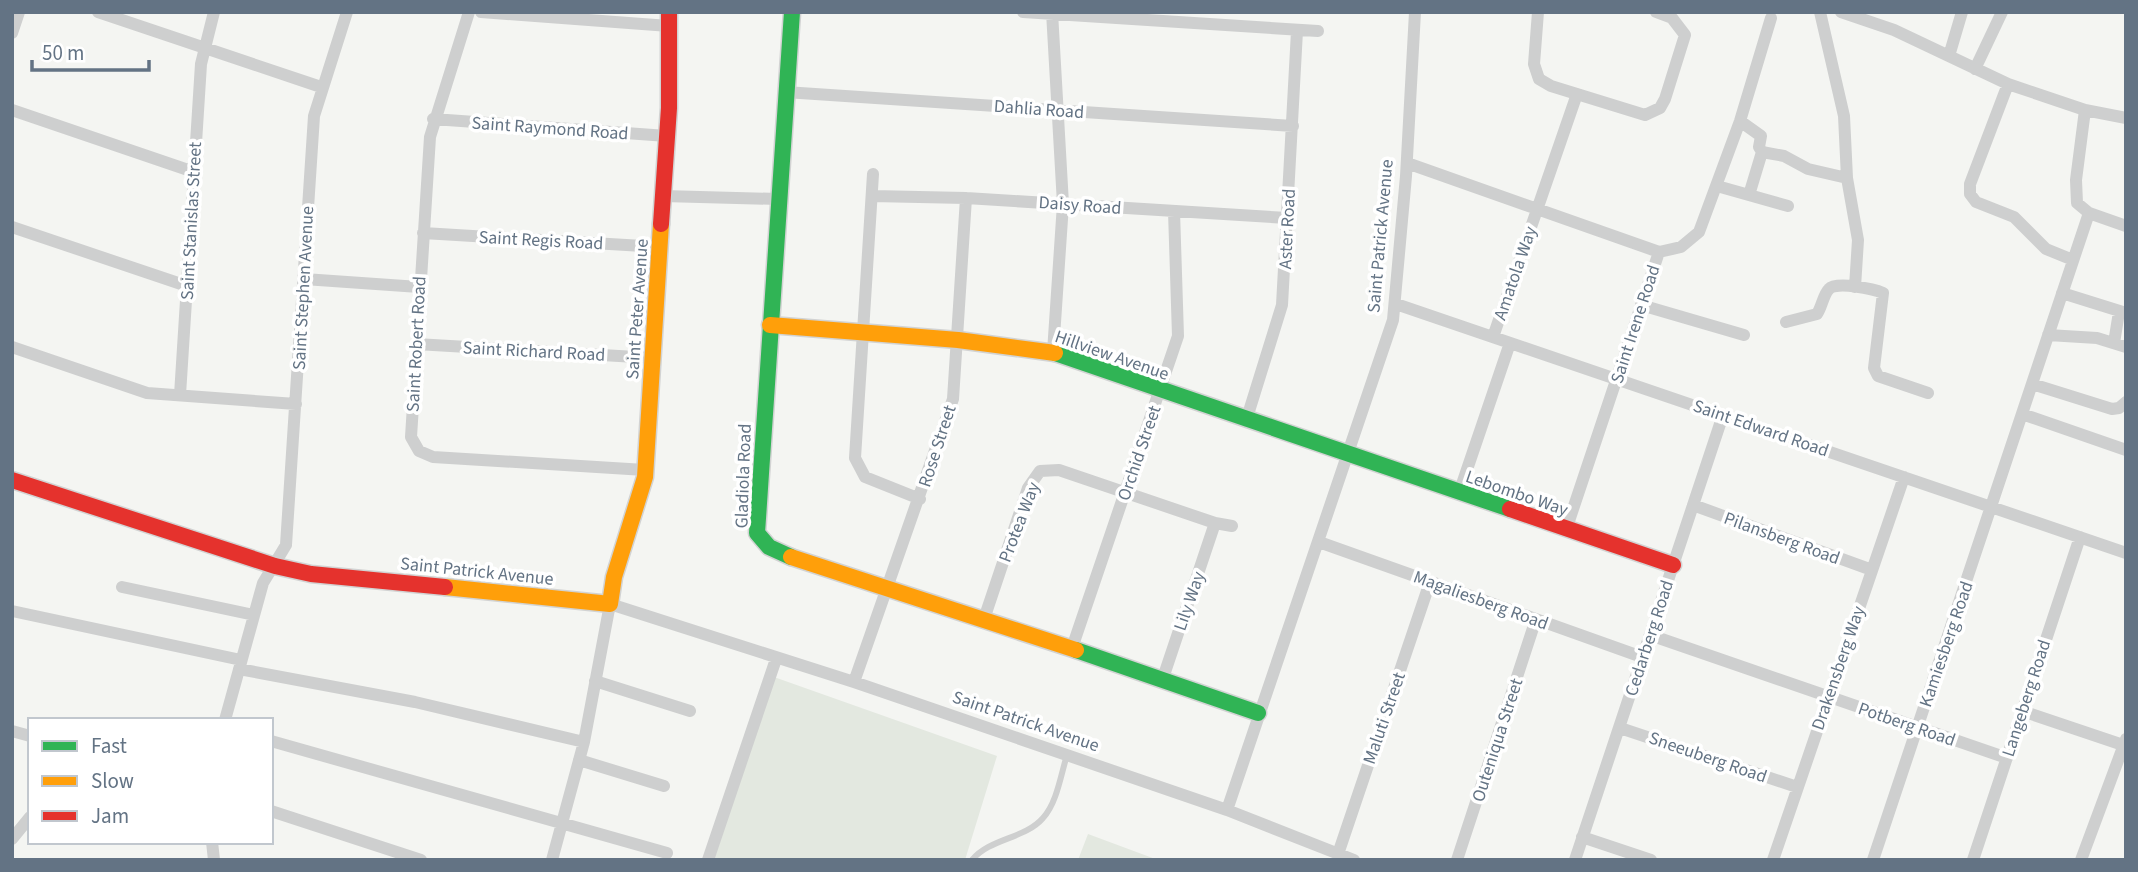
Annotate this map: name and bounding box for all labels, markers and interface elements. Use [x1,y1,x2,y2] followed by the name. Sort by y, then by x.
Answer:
[32,28,149,72] scale bar
[42,38,84,68] text: 50 m
[993,94,1085,125] street label: Dahlia Road
[471,111,629,146] street label: Saint Raymond Road
[175,141,208,301] street label: Saint Stanislas Street
[1361,158,1400,314] street label: Saint Patrick Avenue
[1273,188,1302,270] street label: Aster Road
[1038,190,1122,221] street label: Daisy Road
[287,205,320,371] street label: Saint Stephen Avenue
[1488,222,1543,323] street label: Amatola Way
[478,225,604,256] street label: Saint Regis Road
[620,238,655,380] street label: Saint Peter Avenue
[1605,262,1666,387] street label: Saint Irene Road
[400,276,433,413] street label: Saint Robert Road
[1051,324,1172,387] street label: Hillview Avenue
[462,335,606,368] street label: Saint Richard Road
[1690,394,1832,463] street label: Saint Edward Road
[912,402,962,490] street label: Rose Street
[1112,402,1167,504] street label: Orchid Street
[729,423,758,529] street label: Gladiola Road
[1462,464,1572,523] street label: Lebombo Way
[993,478,1046,566] street label: Protea Way
[1720,506,1843,571] street label: Pilansberg Road
[399,551,555,592] street label: Saint Patrick Avenue
[1410,564,1552,636] street label: Magaliesberg Road
[1168,568,1211,634] street label: Lily Way
[1619,577,1680,699] street label: Cedarberg Road
[1913,578,1980,710] street label: Kamiesberg Road
[1806,602,1872,734] street label: Drakensberg Way
[1996,636,2057,760] street label: Langeberg Road
[1357,669,1412,767] street label: Maluti Street
[1466,675,1529,805] street label: Outeniqua Street
[949,685,1103,758] street label: Saint Patrick Avenue
[1855,696,1959,753] street label: Potberg Road
[28,718,273,844] legend
[1645,726,1770,789] street label: Sneeuberg Road
[91,731,127,761] text: Fast
[91,766,134,796] text: Slow
[91,801,129,831] text: Jam

